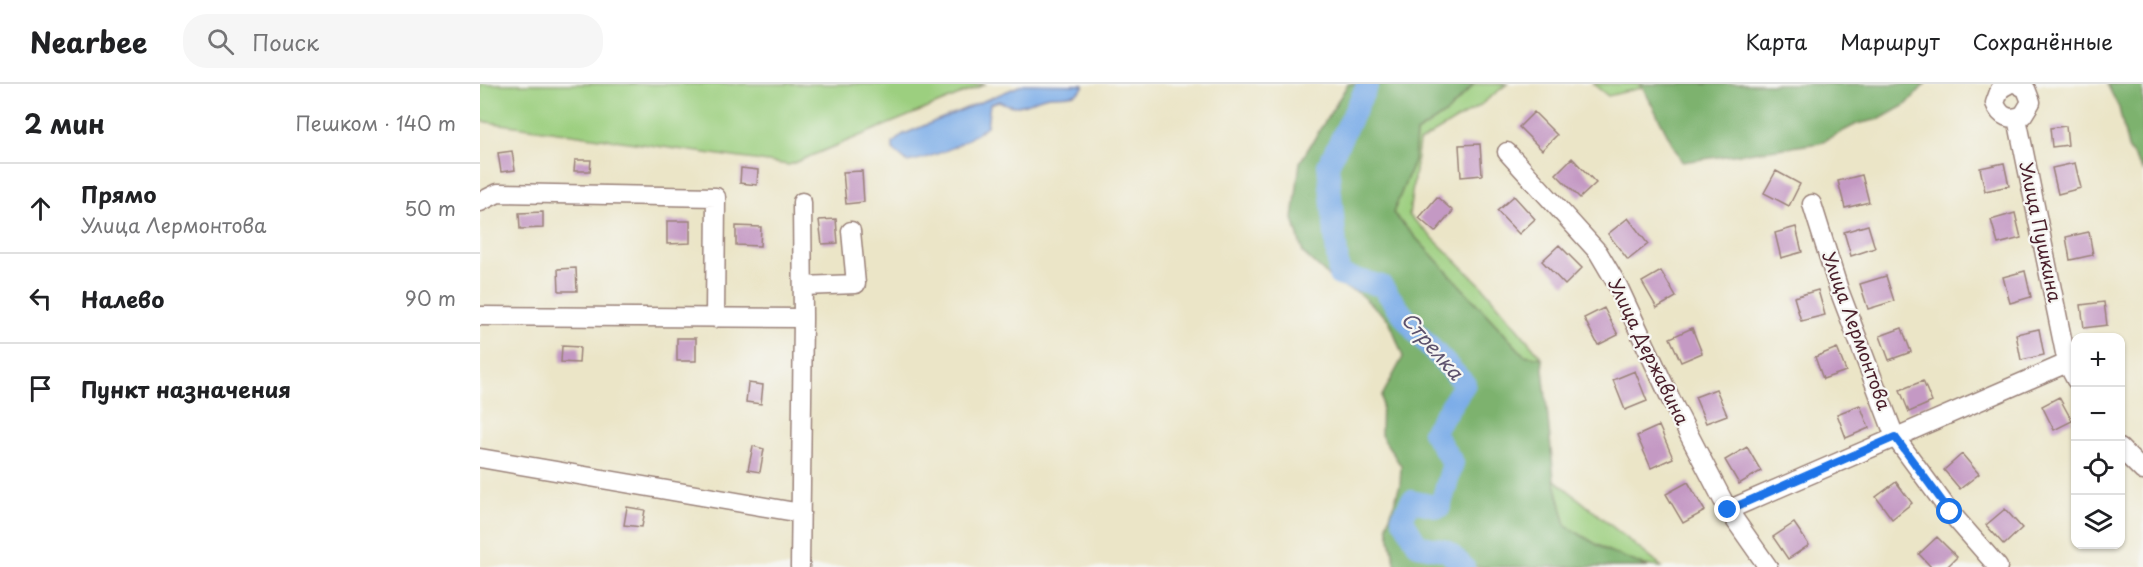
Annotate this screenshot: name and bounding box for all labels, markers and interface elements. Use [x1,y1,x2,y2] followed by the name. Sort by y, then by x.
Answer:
[183,14,603,68] search box
[30,20,147,63] text: Nearbee
[204,25,237,58] icon: search
[252,25,319,58] text: Поиск
[1746,25,1807,57] text: Карта
[1840,25,1940,57] text: Маршрут
[1973,25,2113,57] text: Сохранённые
[24,104,105,143] text: 2 мин
[295,108,456,138] text: Пешком · 140 m
[2013,159,2070,305] street label: Улица Пушкина
[81,177,156,210] text: Прямо
[24,192,57,225] icon: ahead
[404,193,456,223] text: 50 m
[81,210,267,240] text: Улица Лермонтова
[1816,247,1899,414] street label: Улица Лермонтова
[1602,274,1697,430] street label: Улица Державина
[24,282,57,315] icon: left
[81,282,164,315] text: Налево
[405,283,456,313] text: 90 m
[1395,305,1471,386] water label: Стрелка
[2071,333,2125,549] map controls
[2071,333,2125,387] button: +
[24,372,57,405] icon: arrive
[81,372,291,405] text: Пункт назначения
[2071,387,2125,441] button: −
[2071,441,2125,495] button: locate
[2071,495,2125,549] button: layers
[1714,496,1740,522] route end
[1936,498,1962,524] route start

